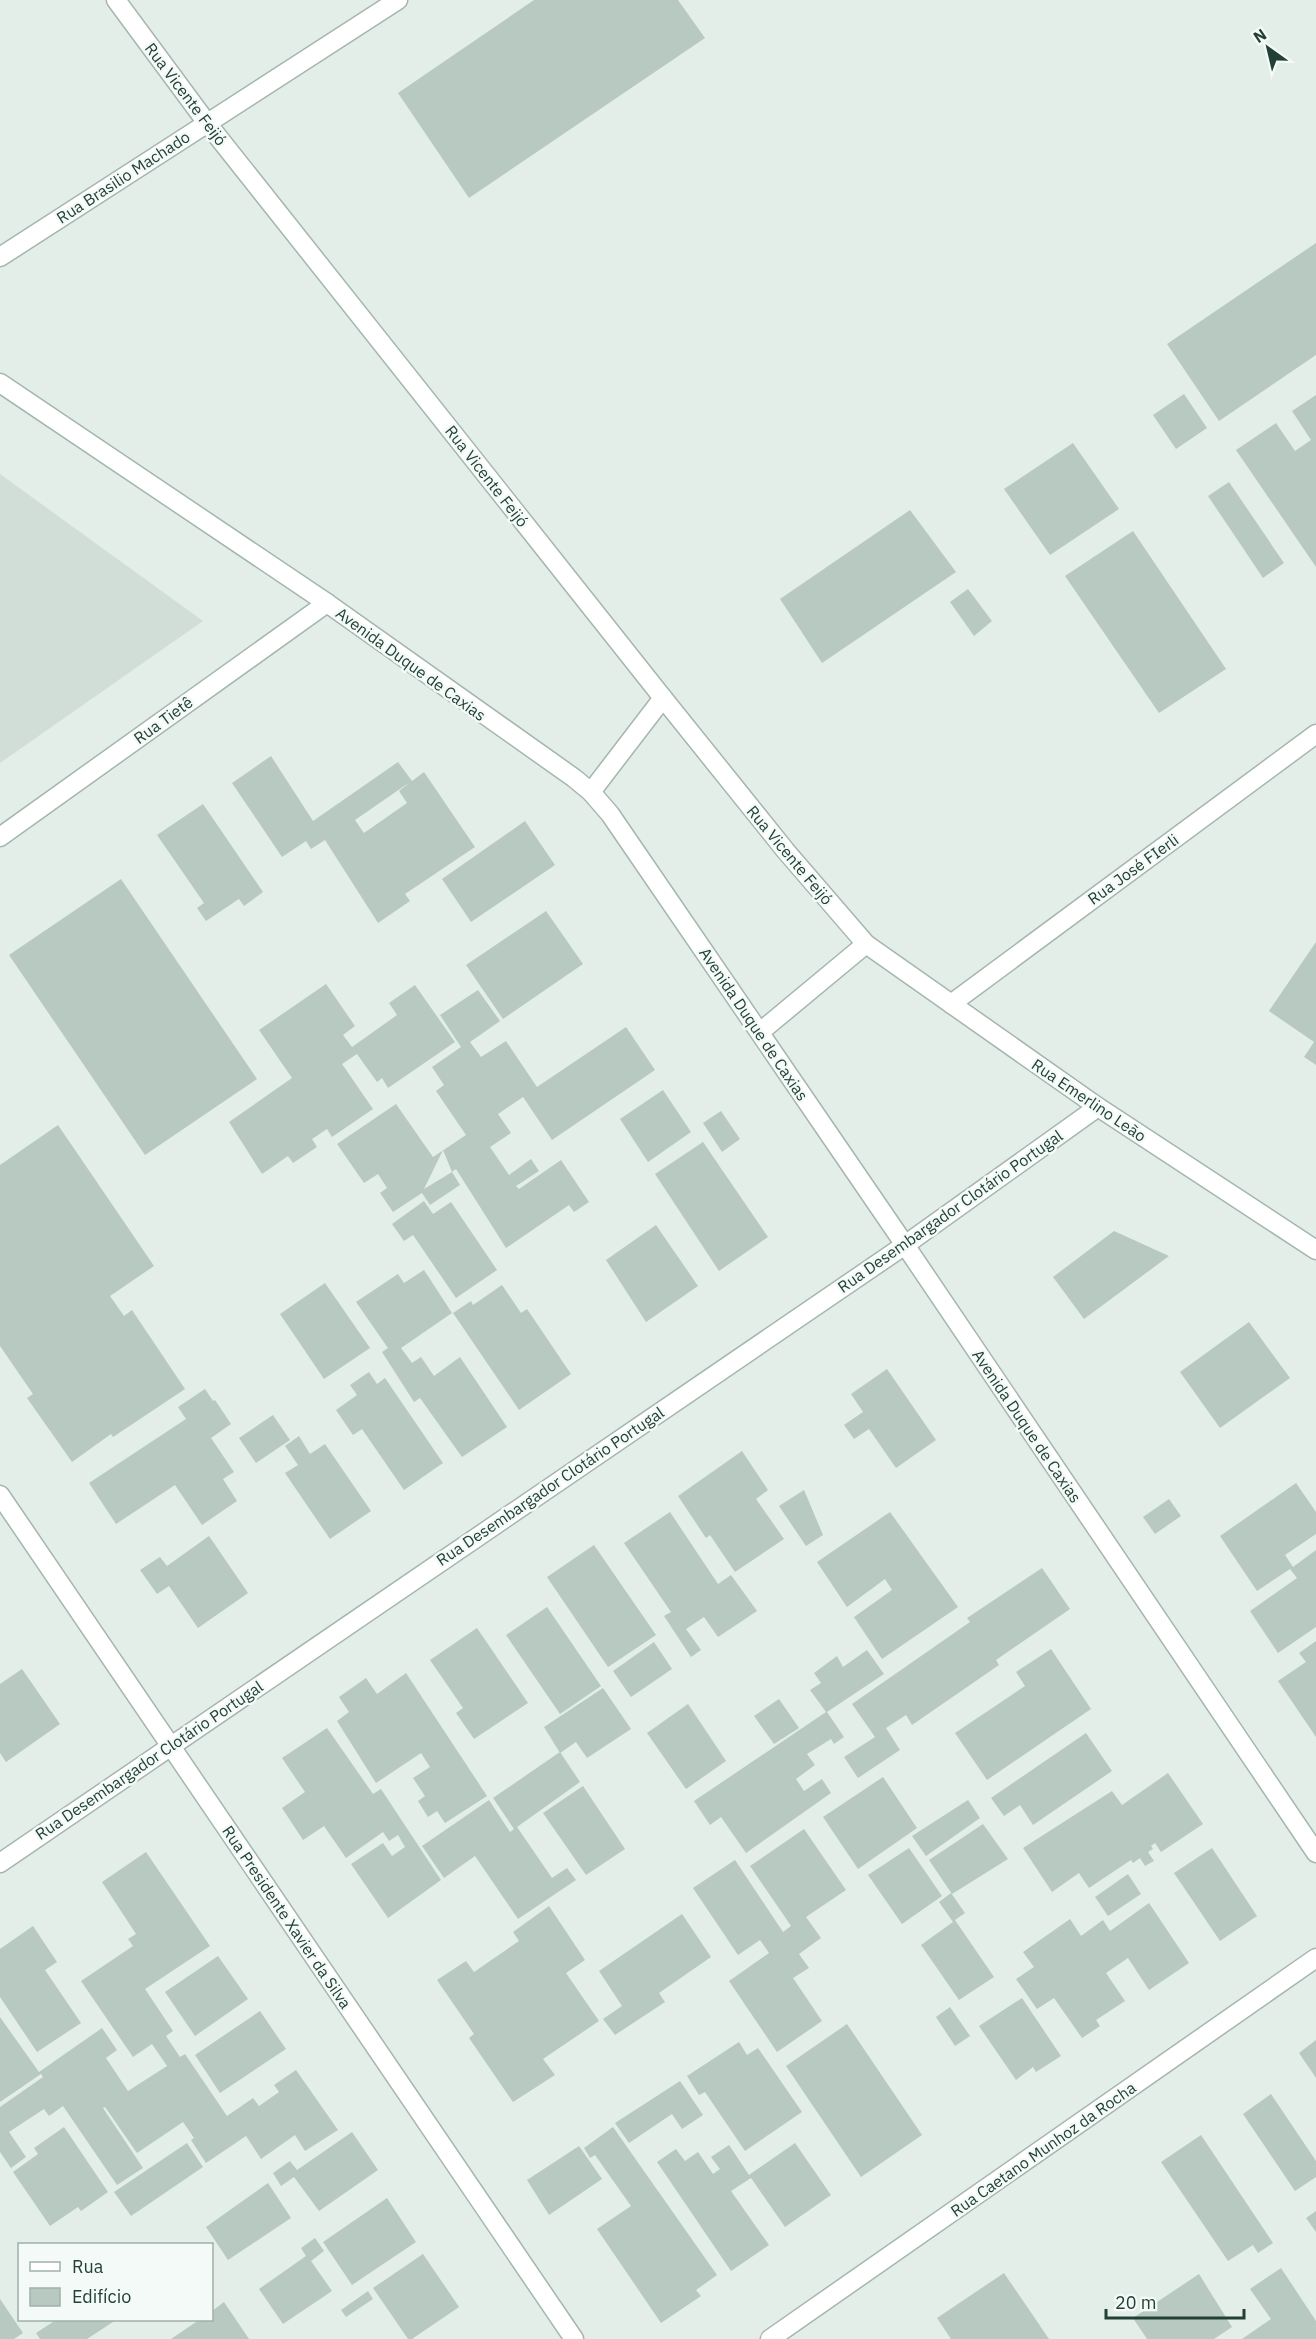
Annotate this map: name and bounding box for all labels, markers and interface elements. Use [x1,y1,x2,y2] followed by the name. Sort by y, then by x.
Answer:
[1238,18,1298,78] north arrow
[1249,24,1270,47] text: N
[141,39,231,149] street label: Rua Vicente Feijó
[53,126,193,228] street label: Rua Brasilio Machado
[441,421,533,531] street label: Rua Vicente Feijó
[332,603,490,725] street label: Avenida Duque de Caxias
[130,692,197,748] street label: Rua Tietê
[743,801,837,909] street label: Rua Vicente Feijó
[1084,829,1182,909] street label: Rua José FIerli
[695,944,813,1104] street label: Avenida Duque de Caxias
[1028,1054,1150,1146] street label: Rua Emerlino Leão
[834,1125,1066,1297] street label: Rua Desembargador Clotário Portugal
[968,1346,1086,1506] street label: Avenida Duque de Caxias
[432,1402,668,1570] street label: Rua Desembargador Clotário Portugal
[31,1676,267,1844] street label: Rua Desembargador Clotário Portugal
[218,1822,356,2013] street label: Rua Presidente Xavier da Silva
[947,2077,1140,2221] street label: Rua Caetano Munhoz da Rocha
[18,2243,213,2321] legend
[72,2255,104,2278] text: Rua
[1106,2282,1244,2320] scale bar
[72,2285,131,2308] text: Edifício
[1115,2291,1157,2314] text: 20 m

